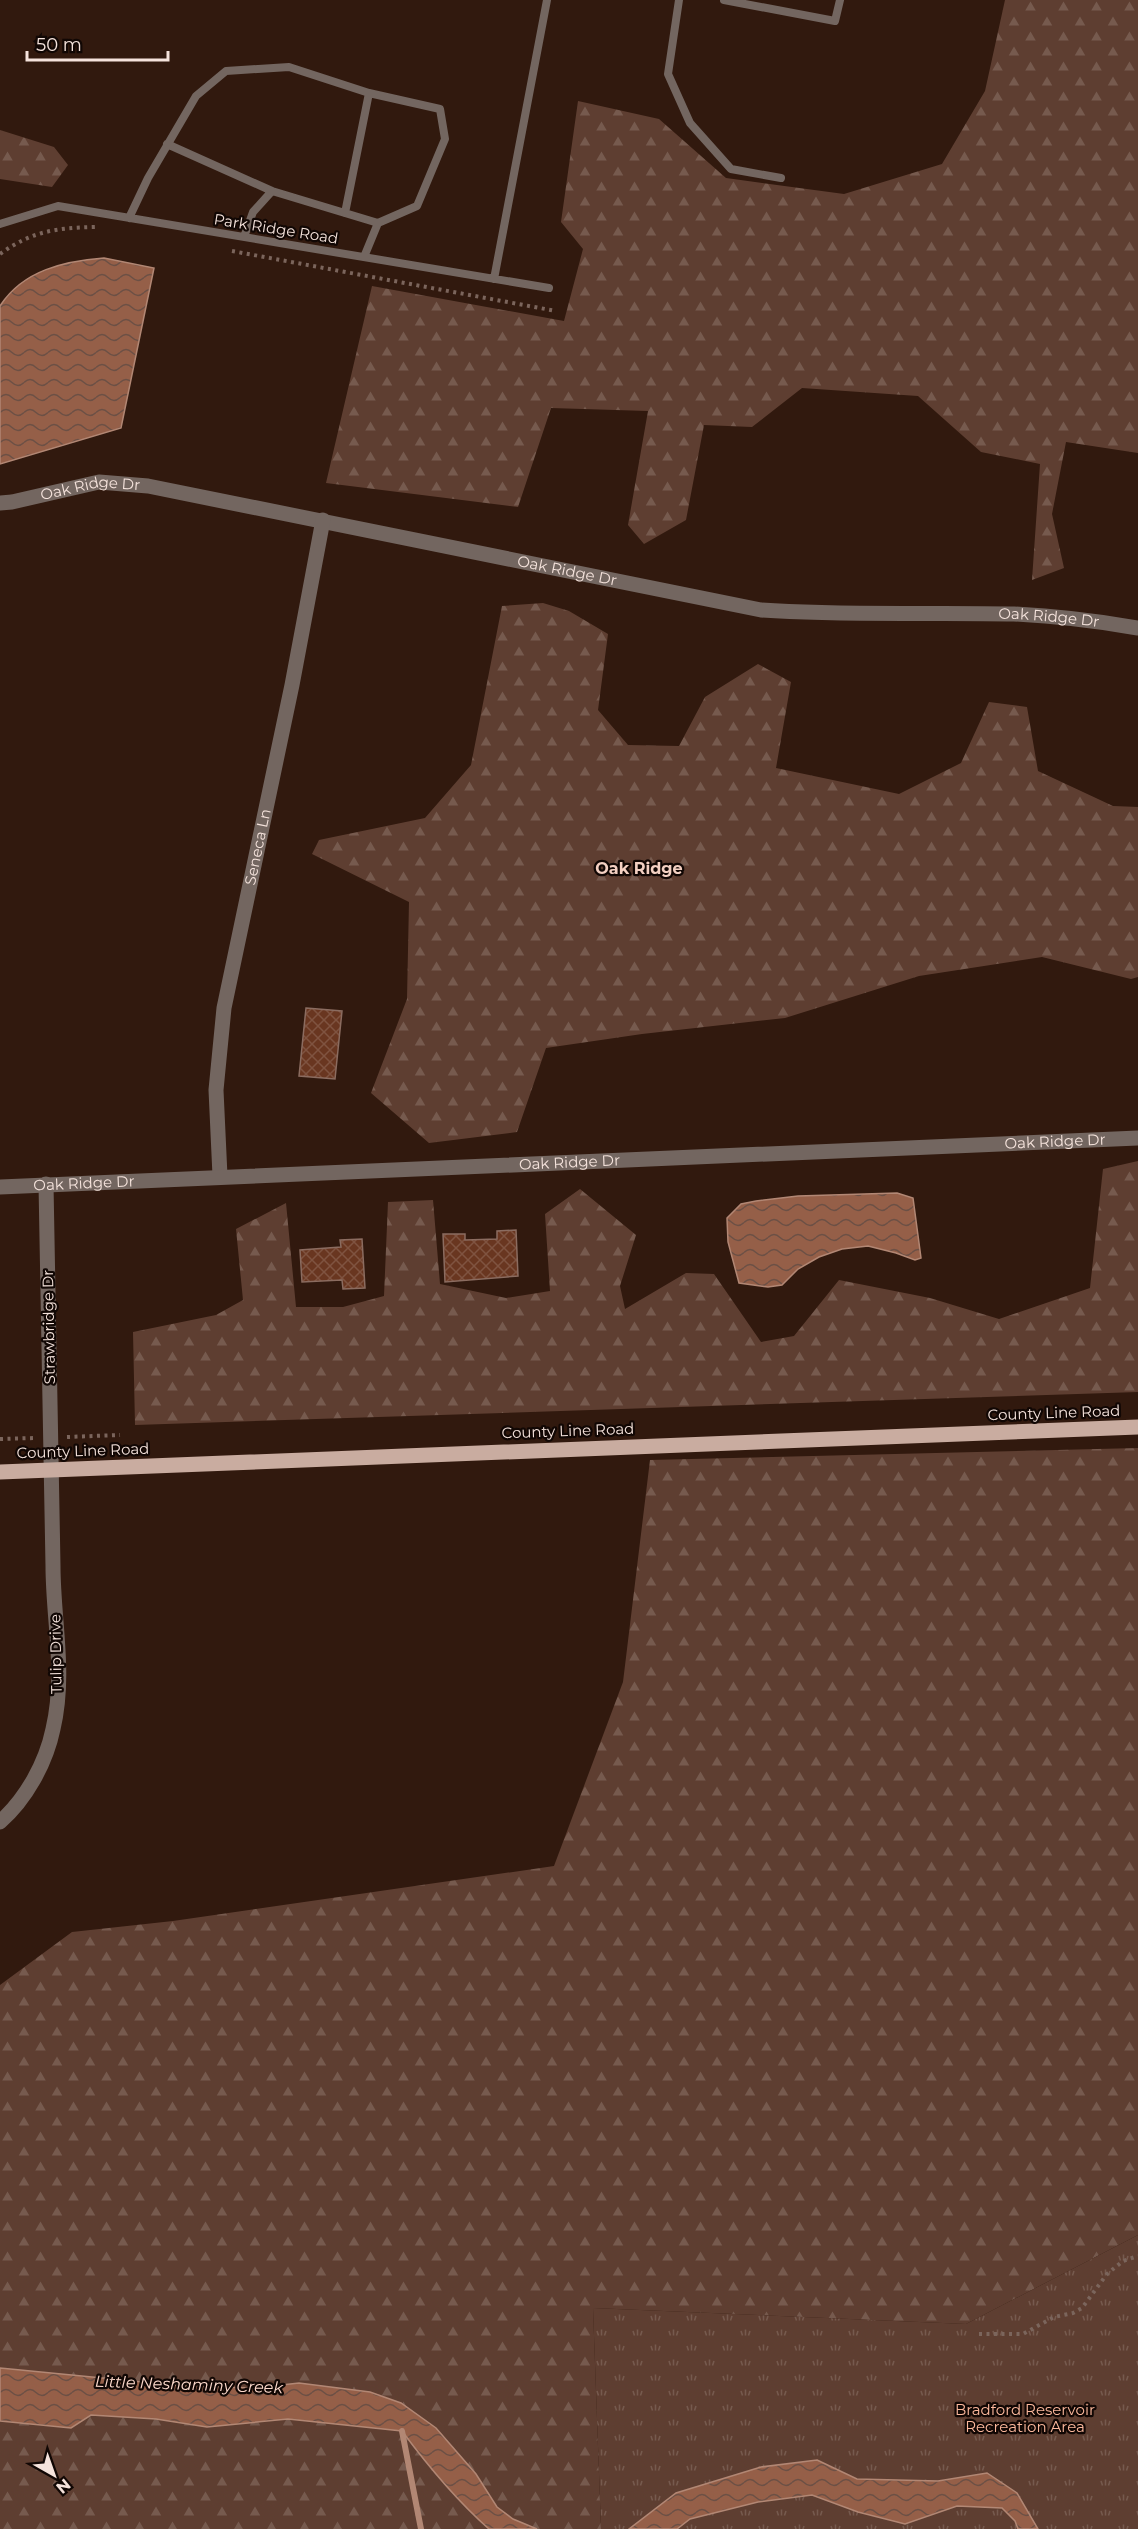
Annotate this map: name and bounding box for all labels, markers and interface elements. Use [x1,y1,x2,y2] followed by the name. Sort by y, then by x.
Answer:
[27,24,168,62] scale bar
[36,34,82,56] text: 50 m
[212,209,340,248] street label: Park Ridge Road
[38,472,141,504] street label: Oak Ridge Dr
[516,551,619,590] street label: Oak Ridge Dr
[998,604,1101,631] street label: Oak Ridge Dr
[240,807,275,887] street label: Seneca Ln
[595,859,683,878] district label: Oak Ridge
[1004,1129,1106,1153] street label: Oak Ridge Dr
[519,1150,620,1174] street label: Oak Ridge Dr
[33,1171,135,1195] street label: Oak Ridge Dr
[38,1270,59,1384] street label: Strawbridge Dr
[987,1401,1121,1424] street label: County Line Road
[501,1419,635,1442] street label: County Line Road
[16,1439,150,1462] street label: County Line Road
[45,1614,66,1694] street label: Tulip Drive
[95,2372,285,2397] water label: Little Neshaminy Creek
[955,2400,1095,2436] park label: Bradford Reservoir Recreation Area
[24,2445,84,2505] north arrow
[52,2475,74,2498] text: N

